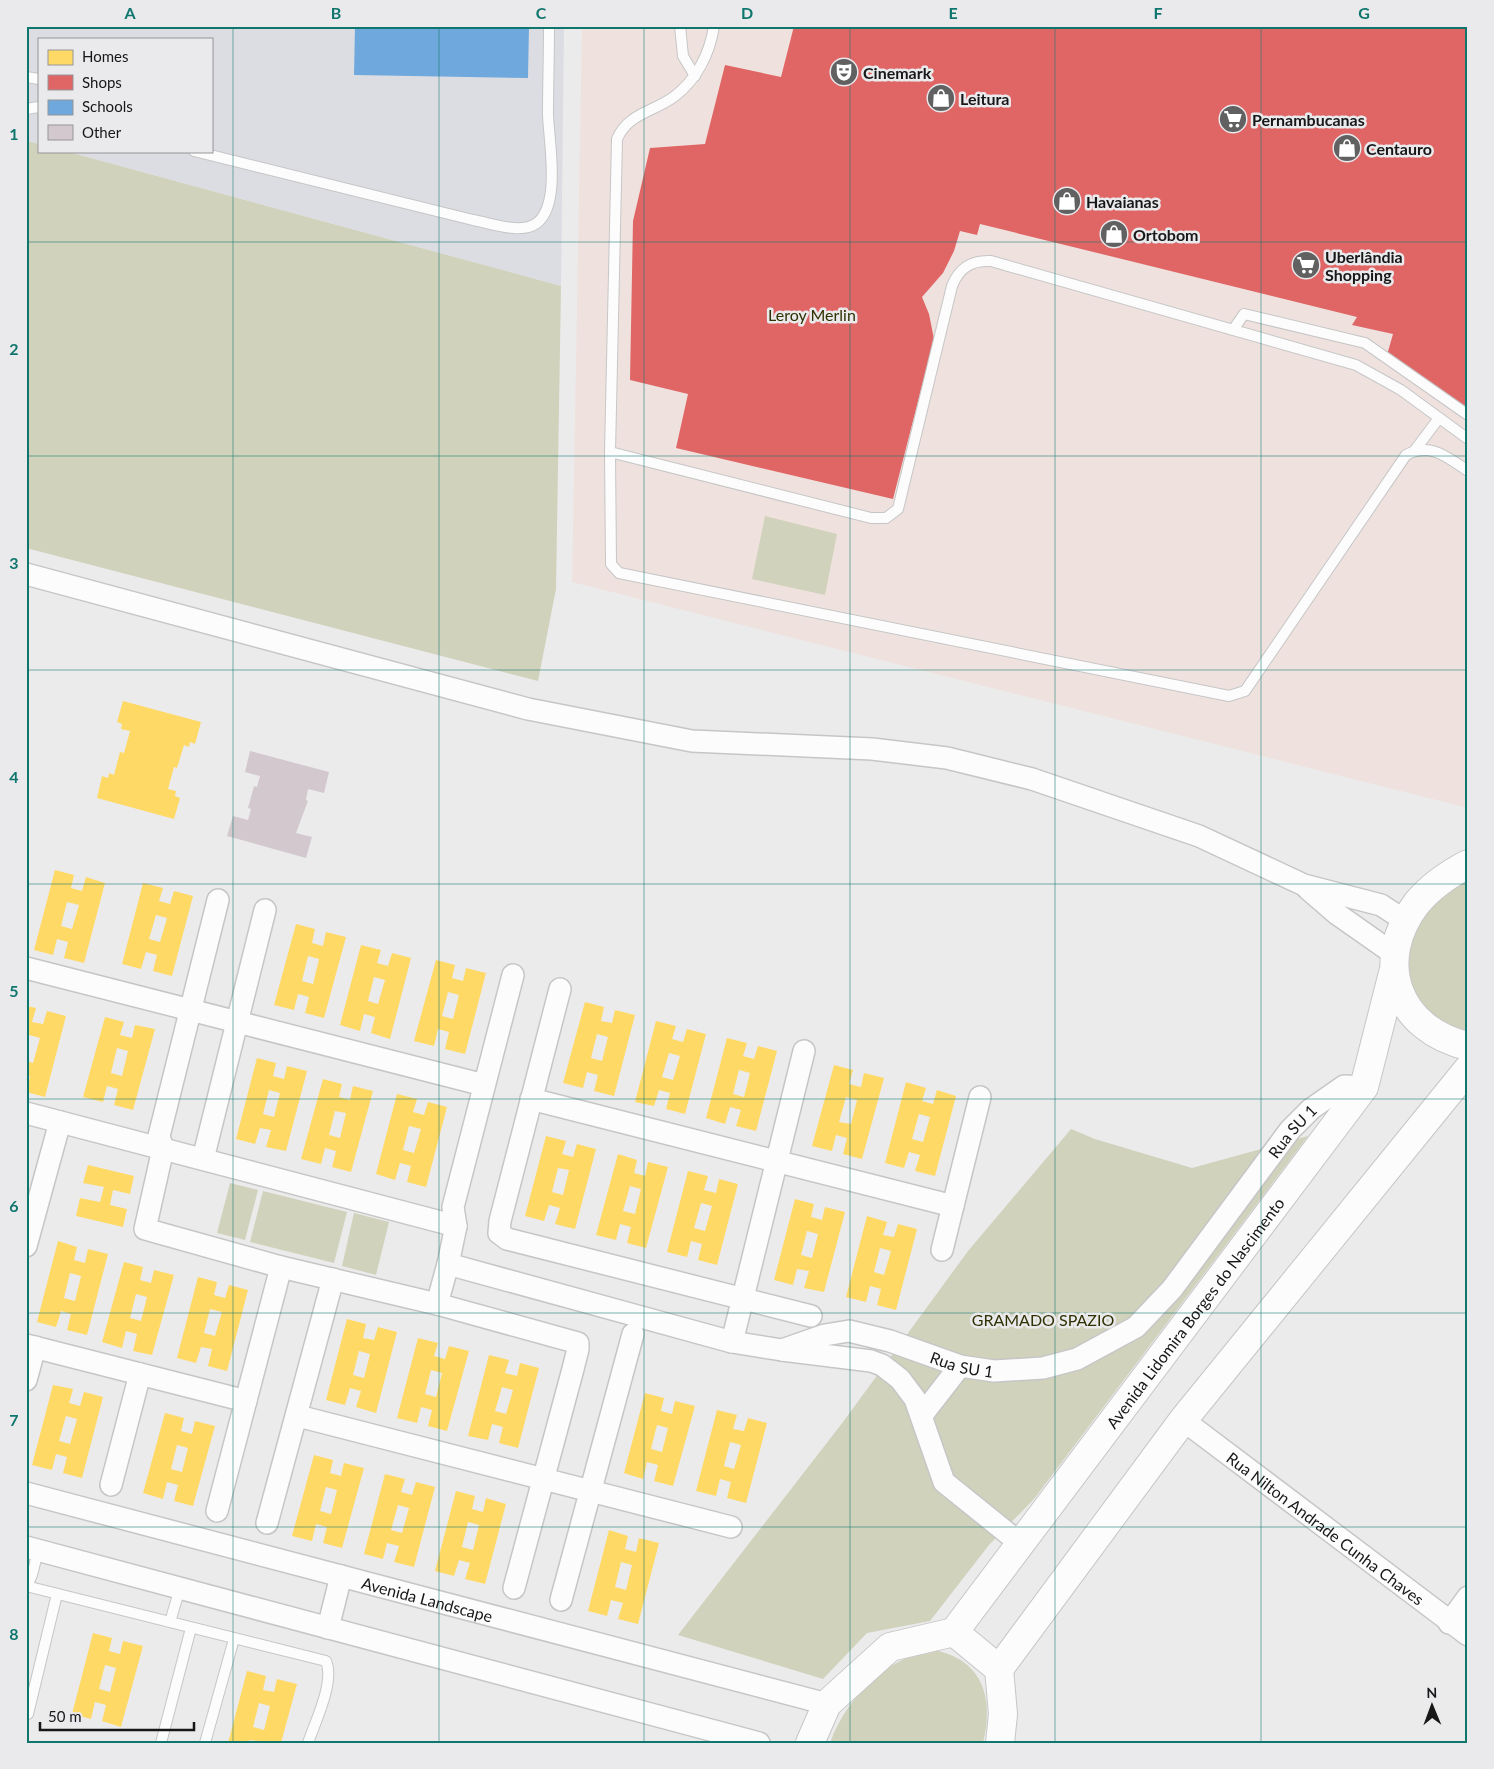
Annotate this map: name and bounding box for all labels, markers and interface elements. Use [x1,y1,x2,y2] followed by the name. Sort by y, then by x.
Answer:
[123,3,136,22] text: A
[331,3,341,22] text: B
[536,3,547,22] text: C
[741,3,753,22] text: D
[948,3,958,22] text: E
[1153,3,1163,22] text: F
[1358,3,1370,22] text: G
[38,38,212,152] legend
[82,47,128,65] text: Homes
[829,57,859,87] theatre icon: Cinemark
[863,63,932,82] place label: Cinemark
[82,73,122,91] text: Shops
[926,83,956,113] shop icon: Leitura
[960,89,1009,108] place label: Leitura
[82,97,133,115] text: Schools
[1218,104,1248,134] supermarket icon: Pernambucanas
[1252,110,1365,129] place label: Pernambucanas
[82,123,122,141] text: Other
[9,124,19,143] text: 1
[1332,133,1362,163] shop icon: Centauro
[1366,139,1432,158] place label: Centauro
[1052,186,1082,216] shop icon: Havaianas
[1086,192,1159,211] place label: Havaianas
[1099,219,1129,249] shop icon: Ortobom
[1133,225,1199,244] place label: Ortobom
[1325,247,1403,284] place label: Uberlândia Shopping
[1291,250,1321,280] supermarket icon: Uberlândia Shopping
[768,305,856,324] park label: Leroy Merlin
[9,339,19,358] text: 2
[9,553,19,572] text: 3
[9,767,19,786] text: 4
[9,981,19,1000] text: 5
[1263,1100,1320,1161] street label: Rua SU 1
[1102,1193,1287,1431] street label: Avenida Lidomira Borges do Nascimento
[9,1196,19,1215] text: 6
[972,1310,1114,1329] park label: GRAMADO SPAZIO
[928,1347,995,1380] street label: Rua SU 1
[9,1410,19,1429] text: 7
[1224,1447,1428,1608] street label: Rua Nilton Andrade Cunha Chaves
[360,1572,495,1625] street label: Avenida Landscape
[9,1624,19,1643] text: 8
[1406,1682,1456,1732] north arrow
[1426,1684,1437,1701] text: N
[40,1699,194,1731] scale bar
[48,1707,82,1725] text: 50 m

